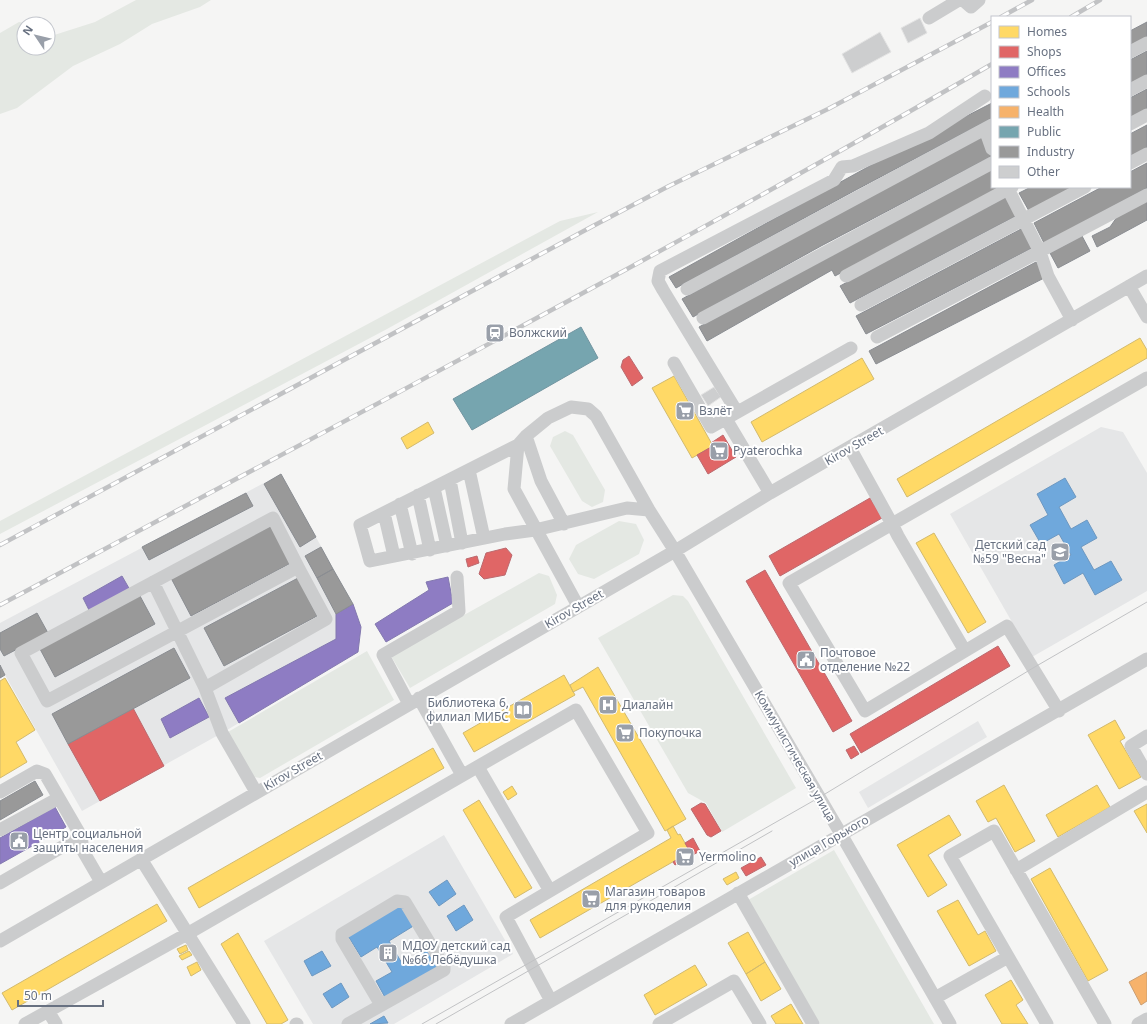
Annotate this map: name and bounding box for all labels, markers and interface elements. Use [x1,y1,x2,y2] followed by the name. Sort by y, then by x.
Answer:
[16,16,56,56] north arrow
[991,16,1131,188] legend
[19,22,36,38] text: N
[1027,23,1067,40] text: Homes
[1027,43,1062,60] text: Shops
[1027,63,1066,80] text: Offices
[1027,83,1070,100] text: Schools
[1027,103,1064,120] text: Health
[1027,123,1061,140] text: Public
[1027,143,1075,160] text: Industry
[1027,163,1060,180] text: Other
[484,322,506,344] station icon: Волжский
[509,324,567,341] place label: Волжский
[674,400,696,422] supermarket icon: Взлёт
[699,402,732,419] place label: Взлёт
[821,422,887,469] street label: Kirov Street
[708,440,730,462] supermarket icon: Pyaterochka
[733,442,803,459] place label: Pyaterochka
[973,536,1047,567] place label: Детский сад №59 "Весна"
[1049,541,1071,563] school or university icon: Детский сад №59 "Весна"
[541,585,607,632] street label: Kirov Street
[820,644,910,675] place label: Почтовое отделение №22
[795,649,817,671] public building icon: Почтовое отделение №22
[751,687,840,825] street label: Коммунистическая улица
[426,694,509,725] place label: Библиотека 6, филиал МИБС
[597,694,619,716] hospital icon: Диалайн
[622,696,673,713] place label: Диалайн
[512,699,534,721] library icon: Библиотека 6, филиал МИБС
[614,722,636,744] supermarket icon: Покупочка
[639,724,702,741] place label: Покупочка
[260,747,326,794] street label: Kirov Street
[786,811,872,870] street label: улица Горького
[33,825,143,856] place label: Центр социальной защиты населения
[8,830,30,852] public building icon: Центр социальной защиты населения
[674,846,696,868] supermarket icon: Yermolino
[699,848,756,865] place label: Yermolino
[605,883,706,914] place label: Магазин товаров для рукоделия
[580,888,602,910] supermarket icon: Магазин товаров для рукоделия
[402,937,511,968] place label: МДОУ детский сад №66 Лебёдушка
[377,942,399,964] building icon: МДОУ детский сад №66 Лебёдушка
[18,982,103,1008] scale bar
[24,987,52,1004] text: 50 m

